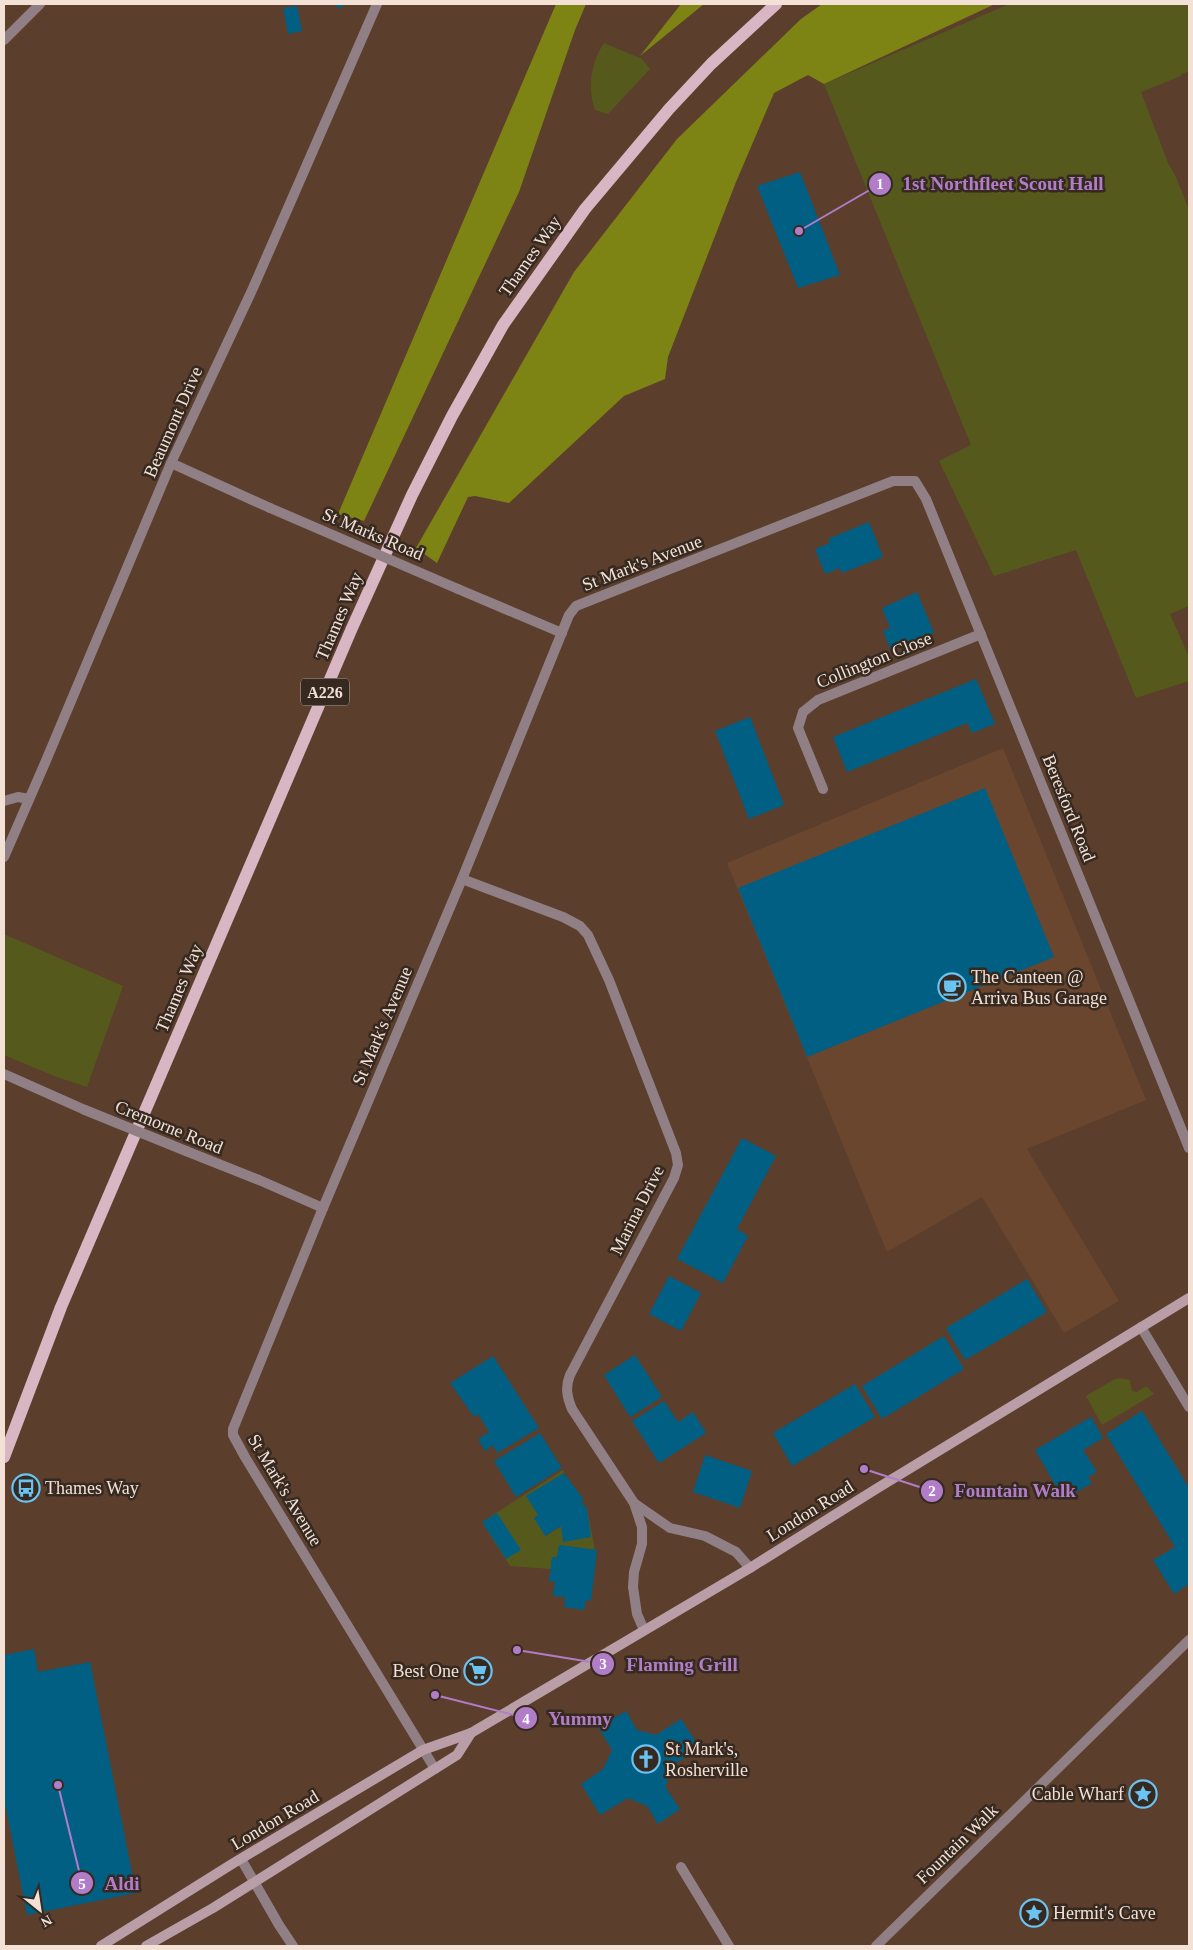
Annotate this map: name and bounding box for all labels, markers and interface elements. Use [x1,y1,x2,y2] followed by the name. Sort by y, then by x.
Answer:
[867,167,1113,201] callout: 1st Northfleet Scout Hall
[902,173,1104,194] text: 1st Northfleet Scout Hall
[876,176,884,192] text: 1
[495,212,565,300] street label: Thames Way
[140,363,206,481] street label: Beaumont Drive
[319,504,427,564] street label: St Marks Road
[579,531,705,595] street label: St Mark's Avenue
[311,569,367,663] street label: Thames Way
[813,628,935,692] street label: Collington Close
[301,679,349,706] road number: A226
[1038,752,1100,864] street label: Beresford Road
[151,941,207,1035] street label: Thames Way
[348,964,416,1088] street label: St Mark's Avenue
[971,967,1107,1008] place label: The Canteen @ Arriva Bus Garage
[937,972,967,1002] cafe icon: The Canteen @ Arriva Bus Garage
[112,1096,226,1158] street label: Cremorne Road
[606,1162,668,1258] street label: Marina Drive
[244,1430,326,1550] street label: St Mark's Avenue
[11,1473,41,1503] bus stop icon: Thames Way
[919,1474,1086,1508] callout: Fountain Walk
[763,1476,857,1546] street label: London Road
[45,1478,139,1498] place label: Thames Way
[954,1480,1076,1501] text: Fountain Walk
[928,1483,936,1499] text: 2
[591,1647,747,1681] callout: Flaming Grill
[626,1654,738,1675] text: Flaming Grill
[463,1656,493,1686] supermarket icon: Best One
[599,1656,607,1672] text: 3
[393,1661,459,1681] place label: Best One
[513,1701,622,1735] callout: Yummy
[548,1708,612,1729] text: Yummy
[522,1711,530,1727] text: 4
[665,1739,748,1780] place label: St Mark's, Rosherville
[631,1744,661,1774] church icon: St Mark's, Rosherville
[1128,1779,1158,1809] place icon: Cable Wharf
[1032,1784,1124,1804] place label: Cable Wharf
[228,1786,322,1854] street label: London Road
[912,1800,1002,1888] street label: Fountain Walk
[69,1866,149,1900] callout: Aldi
[105,1873,139,1894] text: Aldi
[78,1876,86,1892] text: 5
[15,1885,65,1935] north arrow
[1019,1898,1049,1928] place icon: Hermit's Cave
[1053,1903,1156,1923] place label: Hermit's Cave
[38,1912,54,1930] text: N

